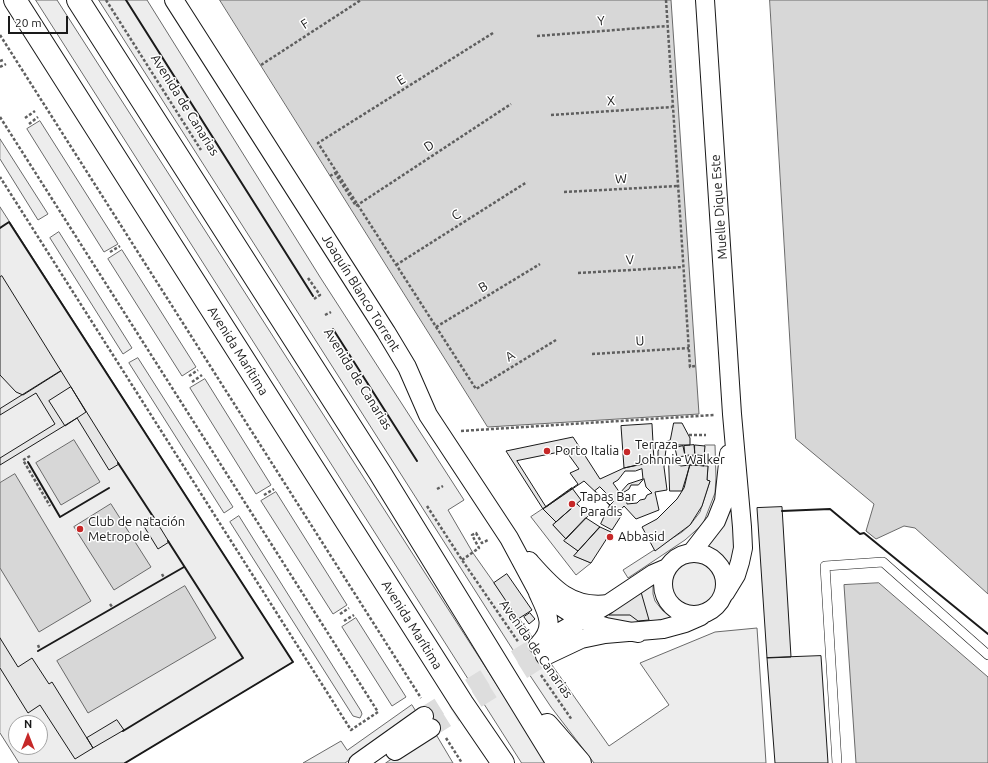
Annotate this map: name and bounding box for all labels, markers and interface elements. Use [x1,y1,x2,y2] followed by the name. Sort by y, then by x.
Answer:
[10,8,70,34] scale bar
[597,13,605,29] street label: Y
[15,16,42,29] text: 20 m
[298,16,312,32] street label: F
[148,51,222,159] street label: Avenida de Canarias
[394,71,408,89] street label: E
[606,93,616,109] street label: X
[421,137,437,155] street label: D
[708,154,730,260] street label: Muelle Dique Este
[615,171,627,187] street label: W
[448,206,464,224] street label: C
[319,231,403,355] street label: Joaquín Blanco Torrent
[625,252,635,268] street label: V
[475,278,491,296] street label: B
[204,304,272,398] street label: Avenida Marítima
[321,325,395,433] street label: Avenida de Canarias
[635,333,645,349] street label: U
[502,347,518,365] street label: A
[635,437,725,468] place label: Terraza Johnnie Walker
[555,443,619,459] place label: Porto Italia
[542,446,552,456] marker: Porto Italia
[622,447,632,457] marker: Terraza Johnnie Walker
[580,489,636,520] place label: Tapas Bar Paradis
[567,499,577,509] marker: Tapas Bar Paradis
[88,514,185,545] place label: Club de natación Metropole
[75,524,85,534] marker: Club de natación Metropole
[618,529,665,545] place label: Abbasid
[605,532,615,542] marker: Abbasid
[378,578,446,672] street label: Avenida Marítima
[496,597,576,701] street label: Avenida de Canarias
[8,715,48,755] north arrow
[24,718,32,730] text: N

